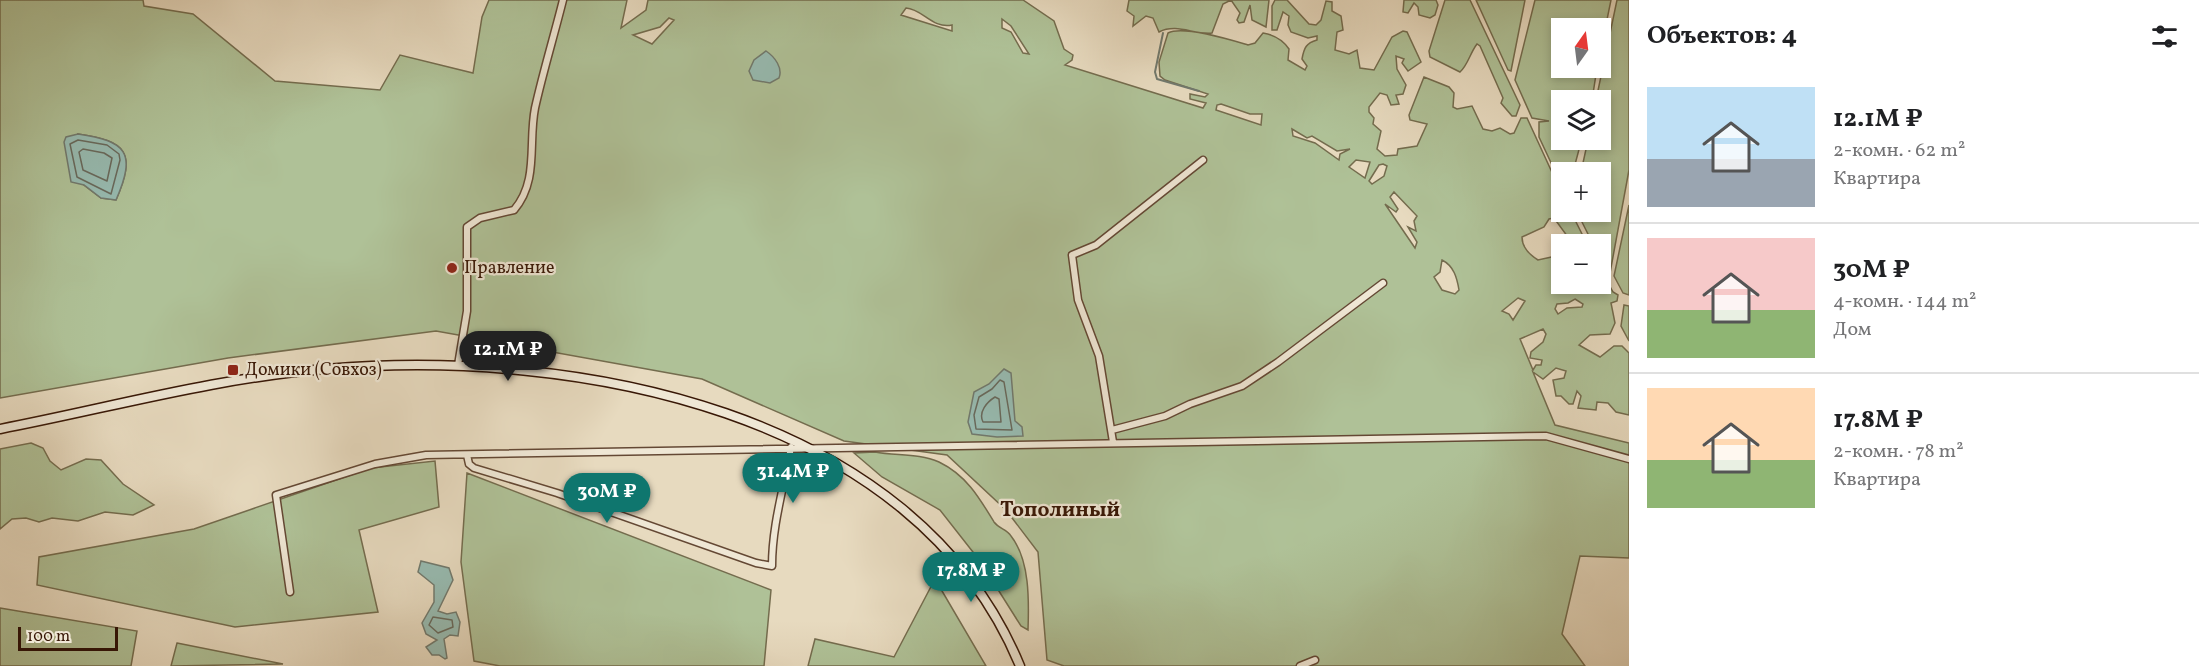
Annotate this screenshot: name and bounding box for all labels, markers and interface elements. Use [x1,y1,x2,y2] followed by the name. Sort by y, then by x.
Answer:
[1551,18,1611,78] north arrow
[1551,18,1611,294] map controls
[1647,18,1797,54] text: Объектов: 4
[2148,20,2181,53] icon: filters
[1551,90,1611,150] button: layers
[1833,101,1923,137] text: 12.1M ₽
[1695,111,1767,183] icon: home
[1833,137,1965,165] text: 2-комн. · 62 m²
[1551,162,1611,222] button: +
[1833,165,1921,193] text: Квартира
[1551,234,1611,294] button: −
[1833,252,1910,288] text: 30M ₽
[464,256,555,281] place label: Правление
[445,261,459,275] marker: Правление
[1695,262,1767,334] icon: home
[1833,288,1976,316] text: 4-комн. · 144 m²
[1833,316,1872,344] text: Дом
[453,331,563,382] pin: 12.1M ₽
[473,336,543,364] text: 12.1M ₽
[245,358,382,383] place label: Домики (Совхоз)
[226,363,240,377] marker: Домики (Совхоз)
[1833,402,1923,438] text: 17.8M ₽
[1695,412,1767,484] icon: home
[1833,438,1964,466] text: 2-комн. · 78 m²
[738,453,848,504] pin: 31.4M ₽
[756,458,830,486] text: 31.4M ₽
[1833,466,1921,494] text: Квартира
[565,473,649,524] pin: 30M ₽
[577,478,637,506] text: 30M ₽
[1000,496,1120,525] district label: Тополиный
[916,552,1026,603] pin: 17.8M ₽
[936,557,1006,585] text: 17.8M ₽
[18,624,118,652] scale bar
[27,626,70,648] text: 100 m

